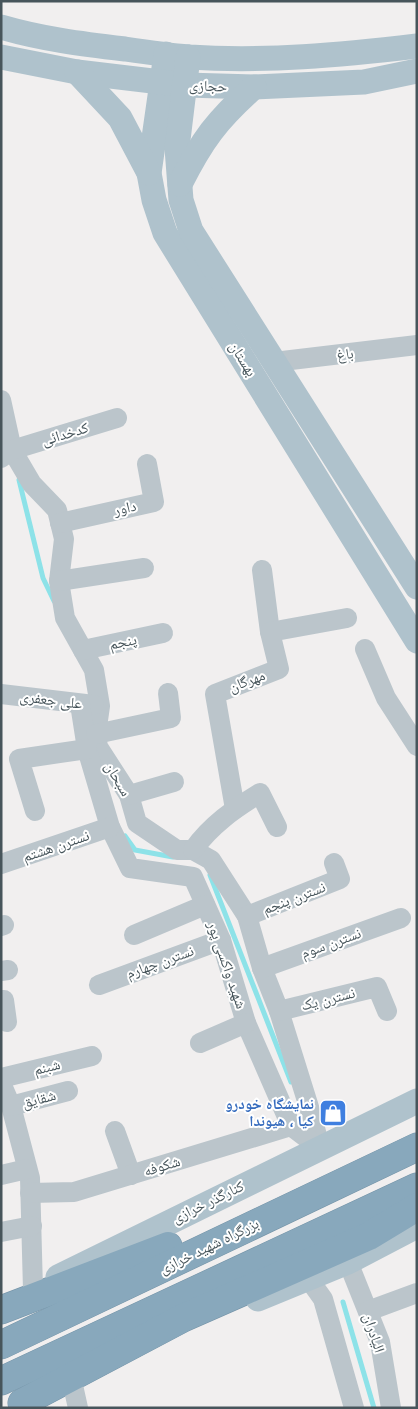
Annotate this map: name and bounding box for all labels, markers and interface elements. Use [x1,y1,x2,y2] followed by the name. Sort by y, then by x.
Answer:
[188,75,228,97] street label: حجازی
[225,338,261,380] street label: بهستان
[335,343,355,365] street label: باغ
[39,417,91,451] street label: کدخدائی
[111,496,138,520] street label: داور
[108,629,138,655] street label: پنجم
[226,665,268,697] street label: مهرگان
[19,686,84,714] street label: علی جعفری
[100,758,136,800] street label: سبحان
[20,825,92,867] street label: نسترن هشتم
[260,877,328,919] street label: نسترن پنجم
[202,918,251,1012] street label: شهید واکسی پور
[298,923,364,963] street label: نسترن سوم
[123,941,197,983] street label: نسترن چهارم
[299,983,357,1015] street label: نسترن یک
[32,1054,62,1080] street label: شبنم
[20,1085,58,1113] street label: شقایق
[225,1094,314,1130] place label: نمایشگاه خودرو کیا ، هیوندا
[318,1098,348,1128] shop icon: نمایشگاه خودرو کیا ، هیوندا
[141,1151,182,1180] street label: شکوفه
[169,1176,247,1228] street label: کنارگذر خرازی
[156,1213,262,1279] street label: بزرگراه شهید خرازی
[358,1311,390,1355] street label: الیادران

